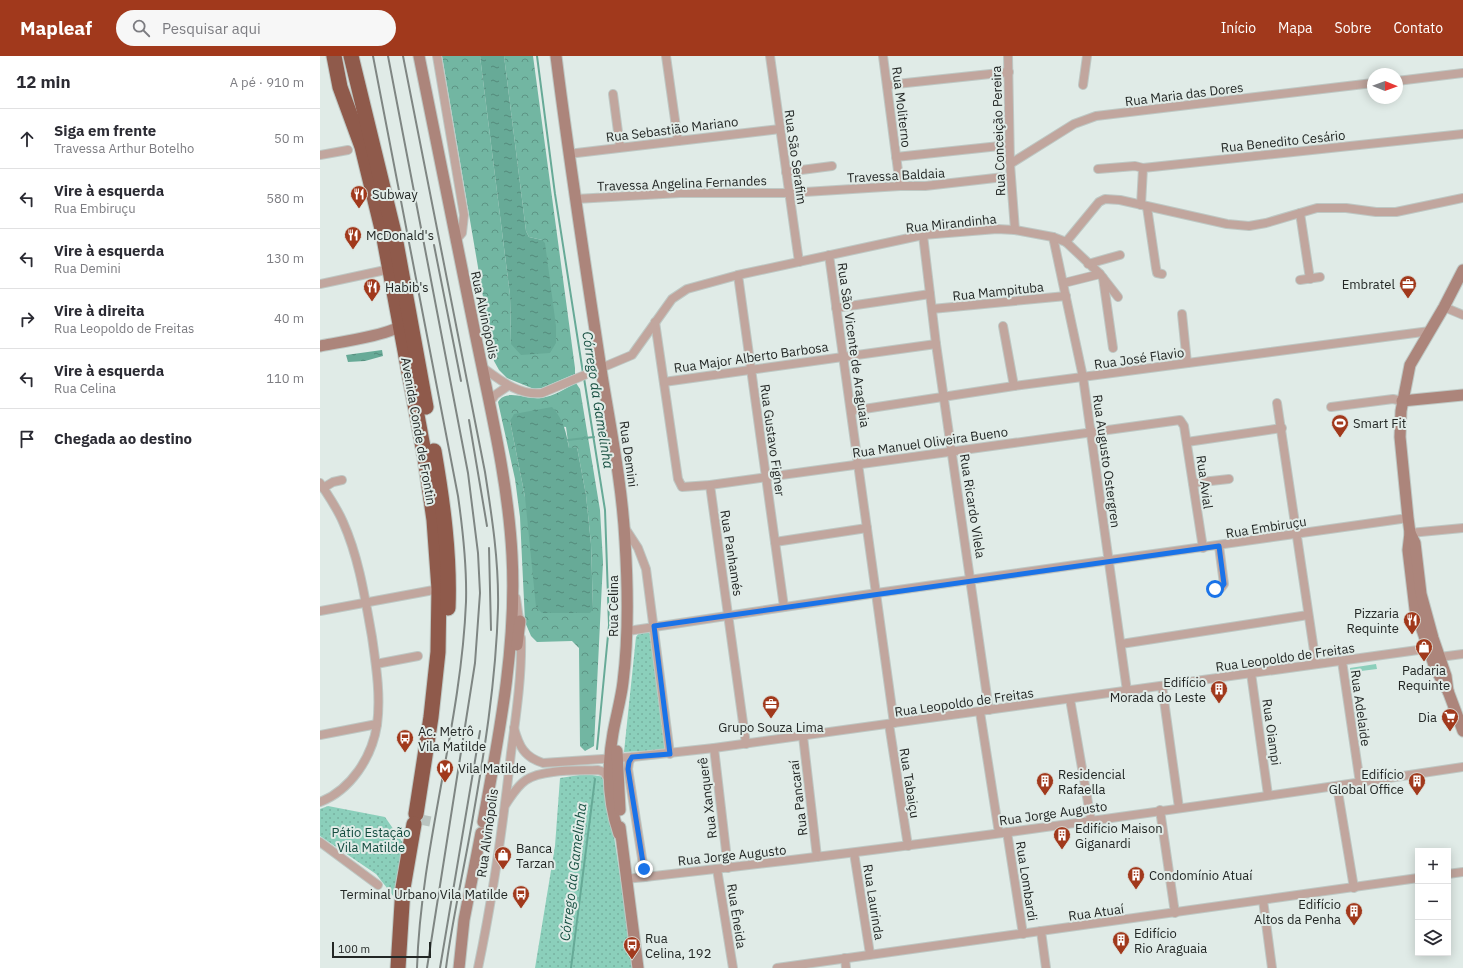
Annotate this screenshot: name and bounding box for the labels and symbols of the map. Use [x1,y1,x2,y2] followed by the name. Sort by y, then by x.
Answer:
[988,65,1009,197] street label: Rua Conceição Pereira
[888,66,915,149] street label: Rua Moliterno
[1367,68,1403,104] north arrow
[1124,79,1244,110] street label: Rua Maria das Dores
[780,109,811,206] street label: Rua São Serafim
[605,113,739,146] street label: Rua Sebastião Mariano
[1220,126,1346,156] street label: Rua Benedito Cesário
[847,164,945,187] street label: Travessa Baldaia
[597,172,767,195] street label: Travessa Angelina Fernandes
[349,184,369,209] restaurant icon: Subway
[372,186,418,203] place label: Subway
[905,210,997,237] street label: Rua Mirandinha
[343,225,363,250] restaurant icon: McDonald's
[366,227,434,244] place label: McDonald's
[834,261,874,429] street label: Rua São Vicente de Araguaia
[467,269,502,361] street label: Rua Alvinópolis
[1398,274,1418,299] office icon: Embratel
[1342,276,1395,293] place label: Embratel
[362,277,382,302] restaurant icon: Habib's
[952,278,1045,305] street label: Rua Mampituba
[385,279,429,296] place label: Habib's
[578,330,618,470] water label: Córrego da Gamelinha
[673,338,830,377] street label: Rua Major Alberto Barbosa
[1093,344,1185,373] street label: Rua José Flavio
[397,356,440,506] street label: Avenida Conde de Frontin
[756,383,789,497] street label: Rua Gustavo Figner
[1089,393,1124,529] street label: Rua Augusto Ostergren
[1330,413,1350,438] sports icon: Smart Fit
[1353,415,1406,432] place label: Smart Fit
[615,420,642,488] street label: Rua Demini
[851,423,1009,462] street label: Rua Manuel Oliveira Bueno
[956,453,989,560] street label: Rua Ricardo Vilela
[1192,454,1217,510] street label: Rua Avial
[716,509,747,597] street label: Rua Panhamés
[1224,513,1308,542] street label: Rua Embiruçu
[605,575,622,637] street label: Rua Celina
[1206,580,1224,598] route start
[1347,605,1399,637] place label: Pizzaria Requinte
[1402,610,1422,635] restaurant icon: Pizzaria Requinte
[1414,637,1434,662] shop icon: Padaria Requinte
[1214,639,1356,676] street label: Rua Leopoldo de Freitas
[1398,662,1450,694] place label: Padaria Requinte
[1347,669,1374,747] street label: Rua Adelaide
[1110,674,1206,706] place label: Edifício Morada do Leste
[1209,679,1229,704] building icon: Edifício Morada do Leste
[893,684,1035,721] street label: Rua Leopoldo de Freitas
[761,694,781,719] office icon: Grupo Souza Lima
[1258,698,1285,767] street label: Rua Oiampi
[1440,707,1460,732] supermarket icon: Dia
[1418,709,1437,726] place label: Dia
[718,719,824,736] place label: Grupo Souza Lima
[418,723,486,755] place label: Ac. Metrô Vila Matilde
[395,728,415,753] bus stop icon: Ac. Metrô Vila Matilde
[896,747,923,819] street label: Rua Tabaiçu
[694,756,721,840] street label: Rua Xanquerê
[435,758,455,783] metro station icon: Vila Matilde
[785,758,812,837] street label: Rua Pancaraí
[458,760,526,777] place label: Vila Matilde
[1058,766,1126,798] place label: Residencial Rafaella
[1329,766,1404,798] place label: Edifício Global Office
[1035,771,1055,796] building icon: Residencial Rafaella
[1407,771,1427,796] building icon: Edifício Global Office
[473,787,502,879] street label: Rua Alvinópolis
[998,797,1108,829] street label: Rua Jorge Augusto
[556,802,590,942] water label: Córrego da Gamelinha
[1075,820,1163,852] place label: Edifício Maison Giganardi
[332,824,410,856] park label: Pátio Estação Vila Matilde
[1052,825,1072,850] building icon: Edifício Maison Giganardi
[516,840,555,872] place label: Banca Tarzan
[1012,840,1041,922] street label: Rua Lombardi
[677,841,787,870] street label: Rua Jorge Augusto
[493,845,513,870] shop icon: Banca Tarzan
[635,860,653,878] route end
[859,863,888,941] street label: Rua Laurinda
[1126,865,1146,890] building icon: Condomínio Atuaí
[1149,867,1253,884] place label: Condomínio Atuaí
[723,882,750,950] street label: Rua Êneida
[511,884,531,909] bus stop icon: Terminal Urbano Vila Matilde
[340,886,508,903] place label: Terminal Urbano Vila Matilde
[1254,896,1341,928] place label: Edifício Altos da Penha
[1067,900,1126,925] street label: Rua Atuaí
[1344,901,1364,926] building icon: Edifício Altos da Penha
[1134,925,1207,957] place label: Edifício Rio Araguaia
[645,930,711,962] place label: Rua Celina, 192
[1111,930,1131,955] building icon: Edifício Rio Araguaia
[622,935,642,960] bus stop icon: Rua Celina, 192
[332,940,431,959] scale bar

